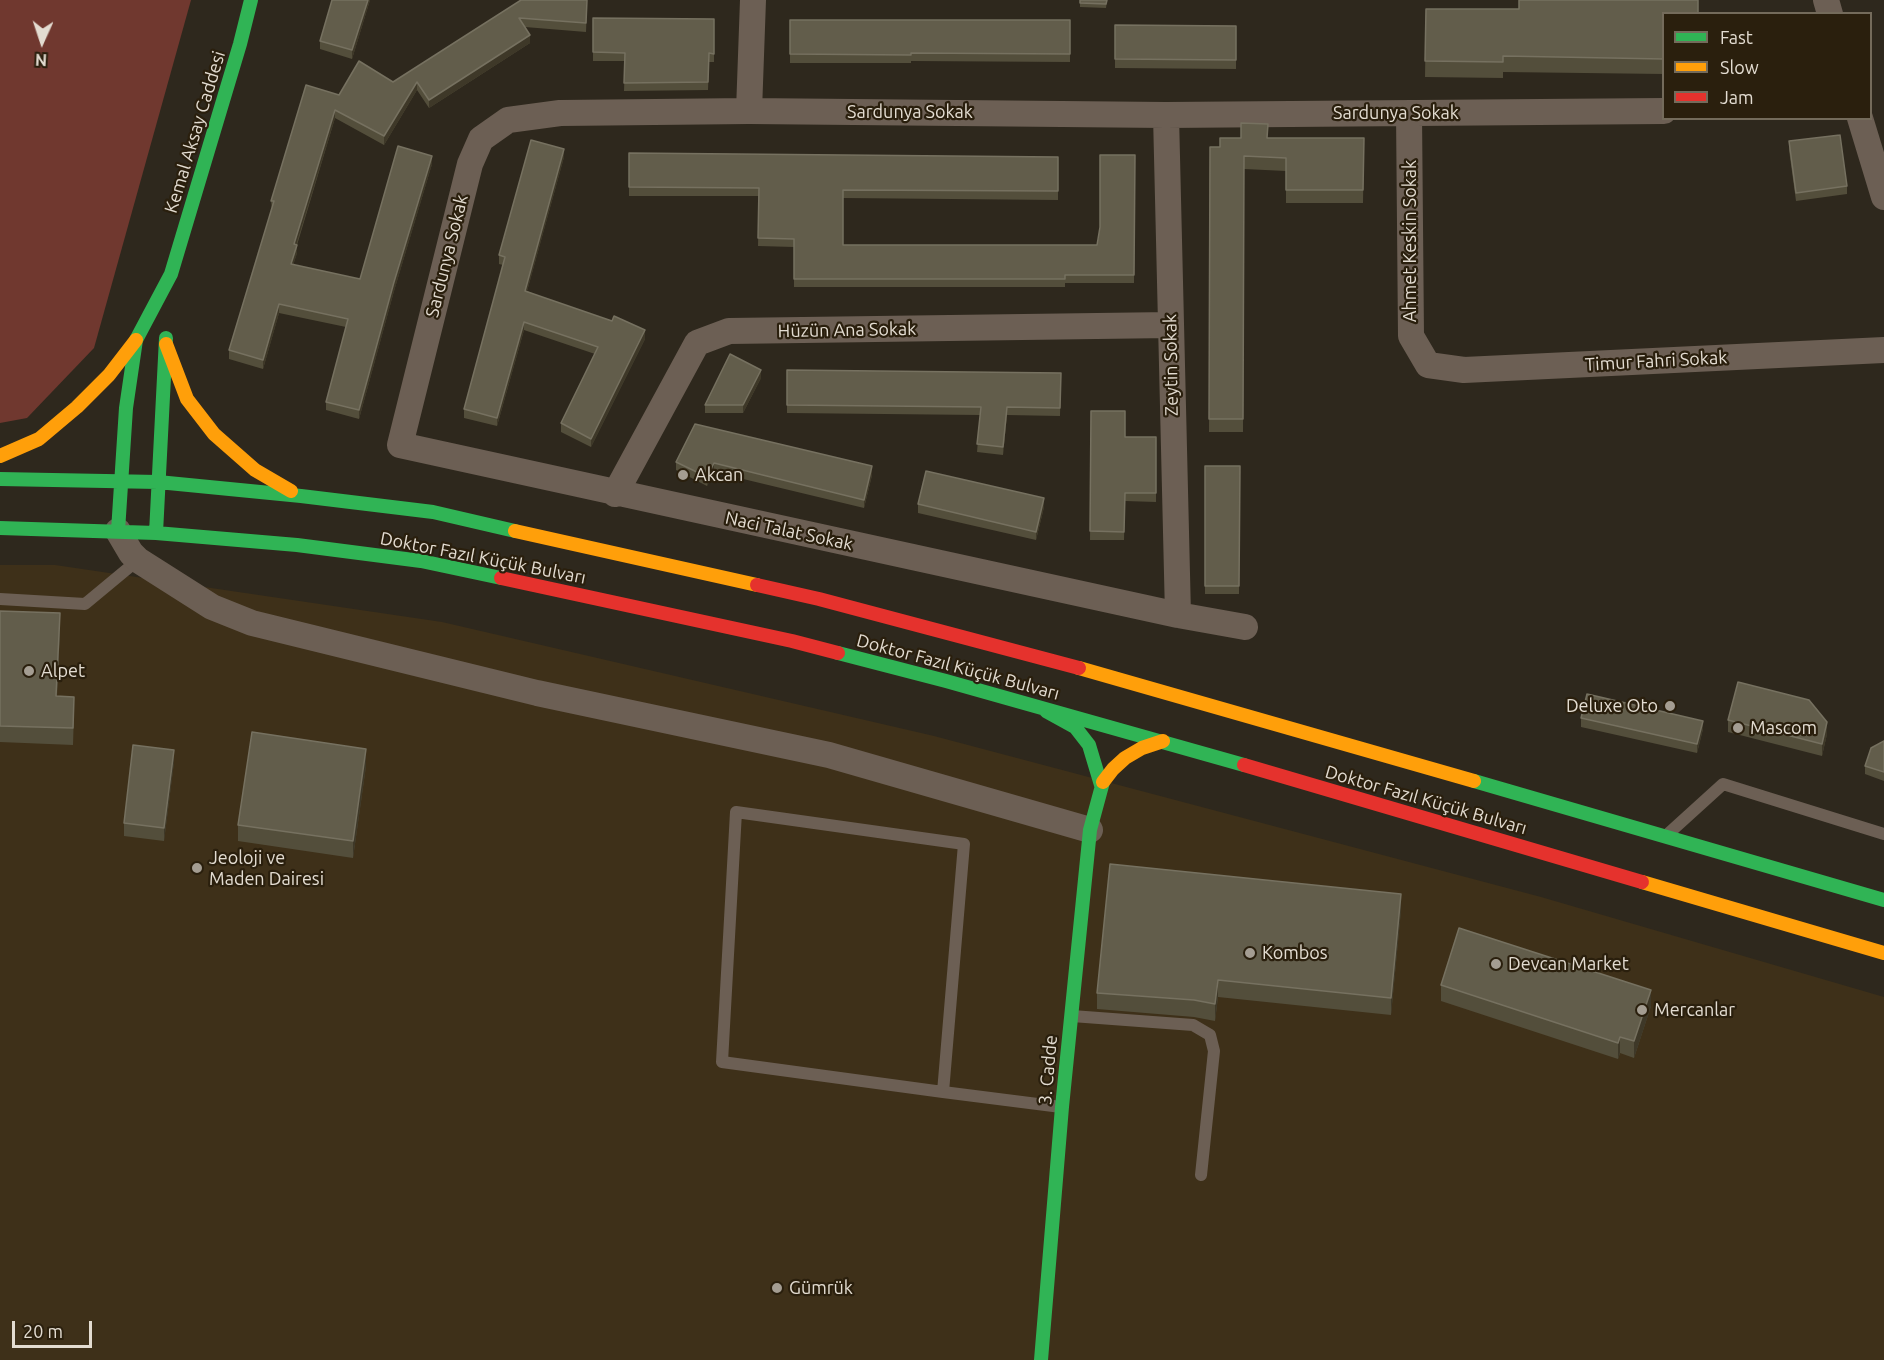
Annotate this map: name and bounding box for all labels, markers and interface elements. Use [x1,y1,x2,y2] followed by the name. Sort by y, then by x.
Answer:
[12,12,72,72] north arrow
[1662,12,1872,120] legend
[1720,27,1753,47] text: Fast
[160,48,230,216] street label: Kemal Aksay Caddesi
[35,51,47,69] text: N
[1720,57,1759,77] text: Slow
[1720,87,1754,107] text: Jam
[847,101,973,123] street label: Sardunya Sokak
[1333,102,1459,124] street label: Sardunya Sokak
[1399,160,1421,322] street label: Ahmet Keskin Sokak
[421,192,473,320] street label: Sardunya Sokak
[1159,314,1183,416] street label: Zeytin Sokak
[778,318,916,342] street label: Hüzün Ana Sokak
[1584,346,1728,376] street label: Timur Fahri Sokak
[695,464,743,486] place label: Akcan
[676,468,690,482] marker: Akcan
[723,507,855,555] street label: Naci Talat Sokak
[378,527,588,589] street label: Doktor Fazıl Küçük Bulvarı
[854,630,1062,704] street label: Doktor Fazıl Küçük Bulvarı
[41,660,85,682] place label: Alpet
[22,664,36,678] marker: Alpet
[1566,695,1658,717] place label: Deluxe Oto
[1663,699,1677,713] marker: Deluxe Oto
[1750,717,1817,739] place label: Mascom
[1731,721,1745,735] marker: Mascom
[1323,761,1529,839] street label: Doktor Fazıl Küçük Bulvarı
[209,847,324,890] place label: Jeoloji ve Maden Dairesi
[190,861,204,875] marker: Jeoloji ve Maden Dairesi
[1262,942,1328,964] place label: Kombos
[1243,946,1257,960] marker: Kombos
[1508,953,1629,975] place label: Devcan Market
[1489,957,1503,971] marker: Devcan Market
[1654,999,1735,1021] place label: Mercanlar
[1635,1003,1649,1017] marker: Mercanlar
[1034,1034,1062,1106] street label: 3. Cadde
[789,1277,853,1299] place label: Gümrük
[770,1281,784,1295] marker: Gümrük
[15,1309,94,1347] scale bar
[23,1321,63,1341] text: 20 m

